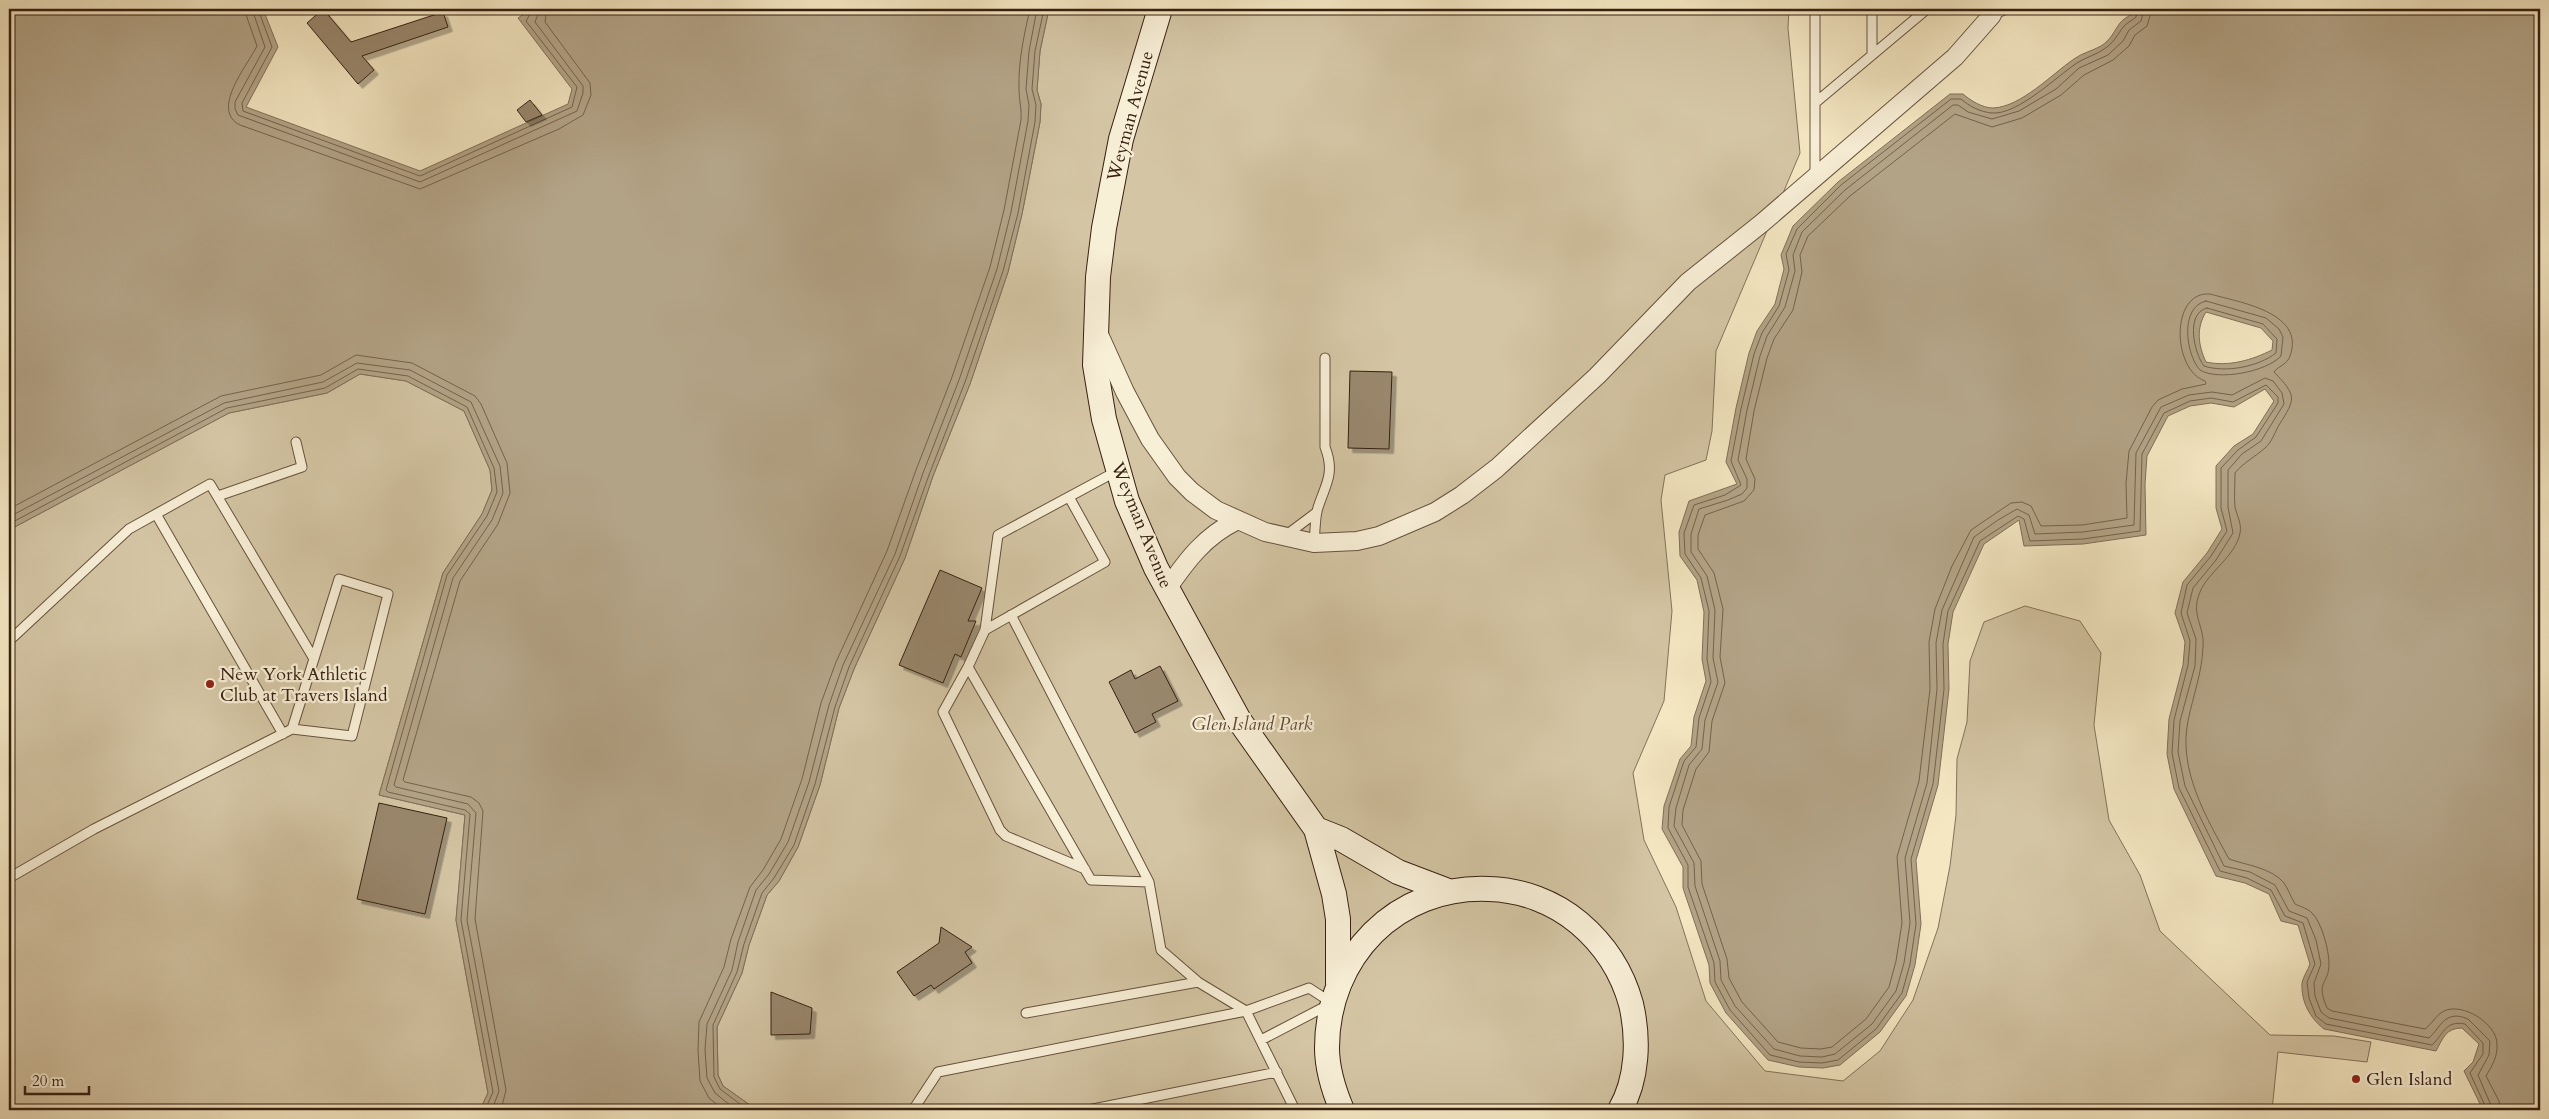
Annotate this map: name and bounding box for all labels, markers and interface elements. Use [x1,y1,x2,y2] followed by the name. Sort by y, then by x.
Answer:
[1101,48,1160,185] street label: Weyman Avenue
[1104,457,1178,592] street label: Weyman Avenue
[220,662,388,708] place label: New York Athletic Club at Travers Island
[204,678,216,690] marker: New York Athletic Club at Travers Island
[1192,712,1313,737] park label: Glen Island Park
[25,1064,89,1096] scale bar
[2366,1067,2453,1092] place label: Glen Island
[32,1071,64,1091] text: 20 m
[2350,1073,2362,1085] marker: Glen Island

